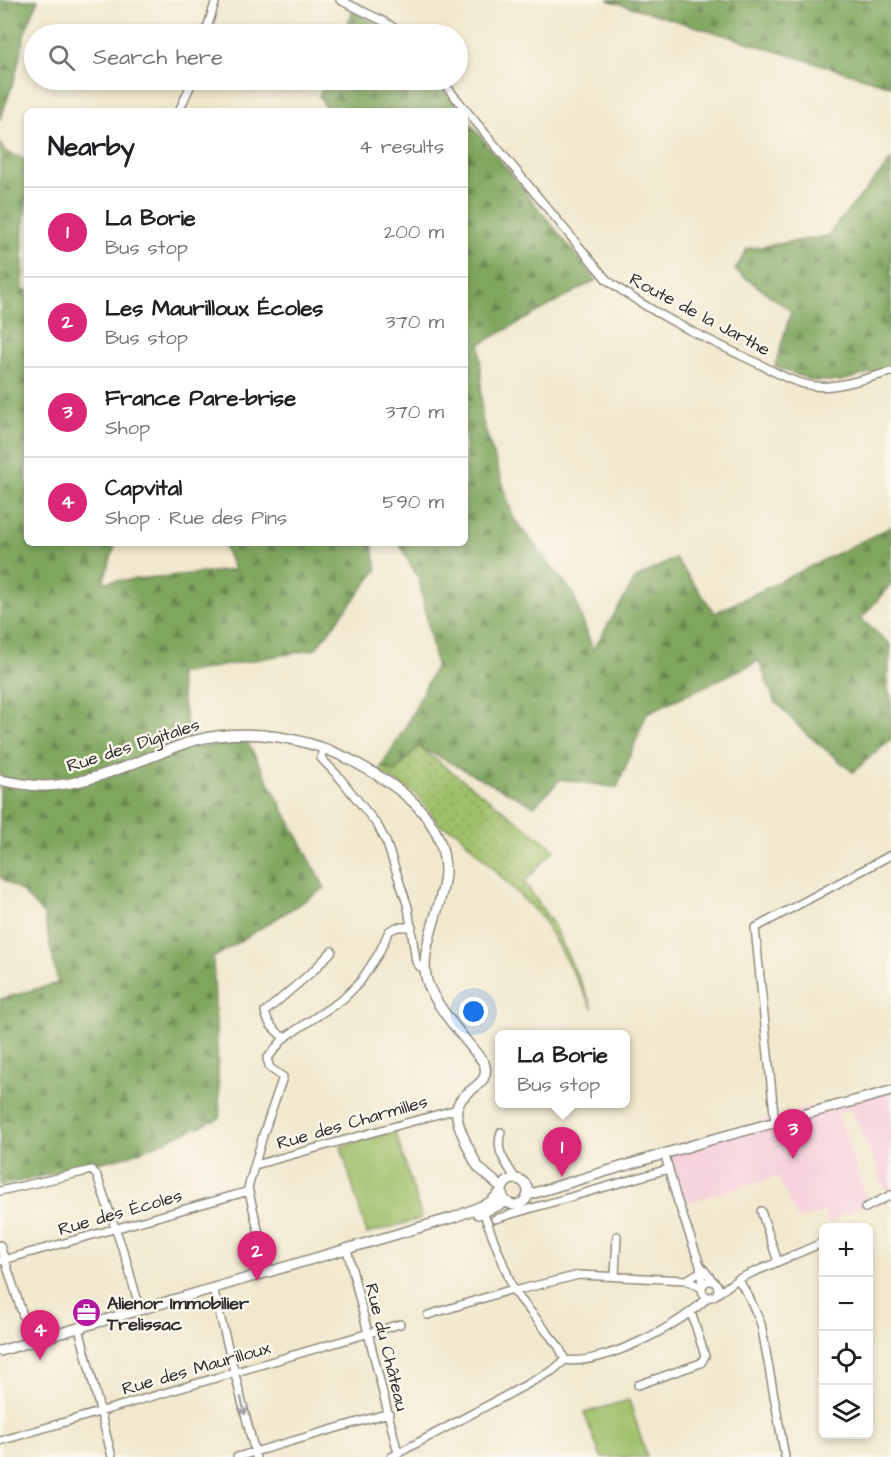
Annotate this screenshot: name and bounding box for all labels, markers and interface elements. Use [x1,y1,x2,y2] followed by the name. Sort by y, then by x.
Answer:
[24,24,468,90] search box
[45,41,78,74] icon: search
[93,42,223,73] text: Search here
[48,129,135,165] text: Nearby
[359,133,444,161] text: 4 results
[105,203,196,234] text: La Borie
[66,218,69,246] text: 1
[384,218,444,246] text: 200 m
[105,234,188,262] text: Bus stop
[625,267,775,362] street label: Route de la Jarthe
[105,293,323,324] text: Les Maurilloux Écoles
[62,308,73,336] text: 2
[385,308,444,336] text: 370 m
[105,324,188,352] text: Bus stop
[105,383,296,414] text: France Pare-brise
[62,398,73,426] text: 3
[385,398,444,426] text: 370 m
[105,414,150,442] text: Shop
[105,473,182,504] text: Capvital
[61,488,74,516] text: 4
[382,488,444,516] text: 590 m
[105,504,287,532] text: Shop · Rue des Pins
[63,712,203,780] street label: Rue des Digitales
[459,997,488,1026] your location
[495,1030,630,1108] popup
[517,1040,608,1071] text: La Borie
[517,1071,600,1099] text: Bus stop
[274,1089,431,1156] street label: Rue des Charmilles
[774,1110,812,1159] pin: 3
[542,1128,582,1177] pin: 1
[55,1183,185,1242] street label: Rue des Écoles
[819,1223,873,1439] map controls
[819,1223,873,1277] button: +
[238,1232,276,1281] pin: 2
[819,1277,873,1331] button: −
[359,1281,414,1414] street label: Rue du Château
[106,1291,249,1337] place label: Alienor Immobilier Trelissac
[70,1297,102,1329] office icon: Alienor Immobilier Trelissac
[20,1310,60,1360] pin: 4
[819,1331,873,1385] button: locate
[119,1335,274,1402] street label: Rue des Maurilloux
[819,1385,873,1439] button: layers
[238,1396,250,1415] one-way arrow

